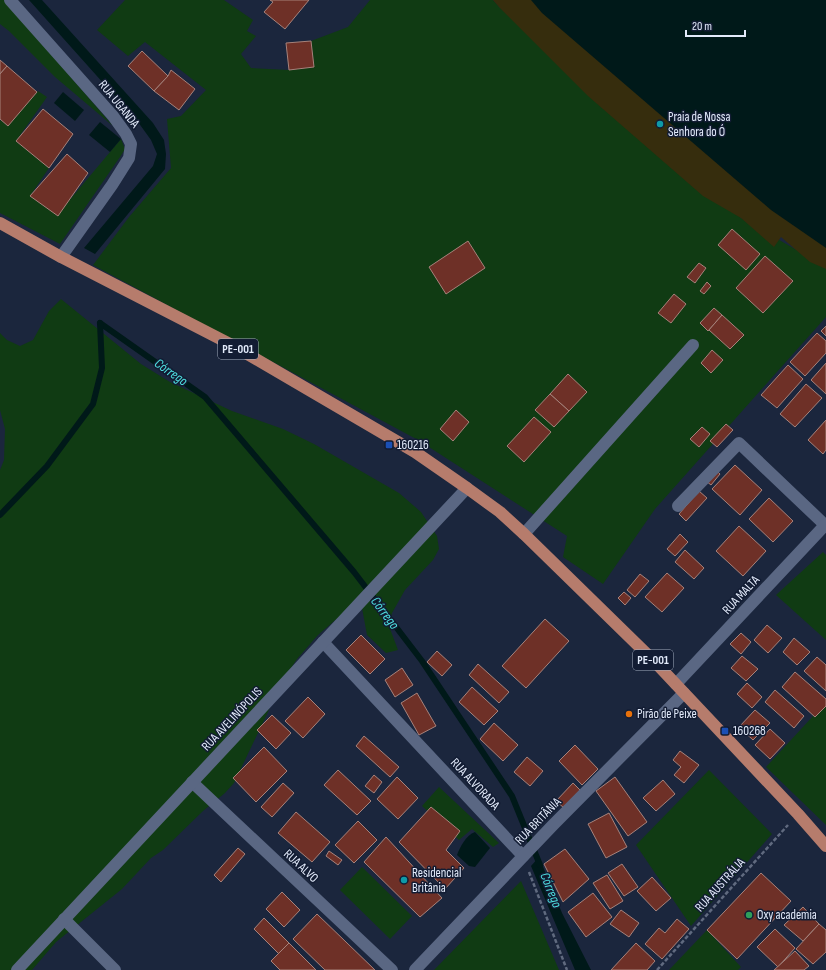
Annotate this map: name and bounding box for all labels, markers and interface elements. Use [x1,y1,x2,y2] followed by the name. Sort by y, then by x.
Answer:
[686,12,745,38] scale bar
[692,19,712,34] text: 20 m
[95,77,143,131] street label: RUA UGANDA
[668,109,730,140] place label: Praia de Nossa Senhora do Ó
[655,119,665,129] marker: Praia de Nossa Senhora do Ó
[218,339,258,359] road number: PE-001
[151,355,191,390] water label: Córrego
[397,437,429,453] place label: 160216
[384,440,394,450] marker: 160216
[719,572,763,618] street label: RUA MALTA
[367,593,403,633] water label: Córrego
[633,650,673,670] road number: PE-001
[198,683,266,754] street label: RUA AVELINÓPOLIS
[637,706,697,722] place label: Pirão de Peixe
[624,709,634,719] marker: Pirão de Peixe
[733,723,766,739] place label: 160268
[720,726,730,736] marker: 160268
[447,755,503,814] street label: RUA ALVORADA
[512,794,565,848] street label: RUA BRITÂNIA
[280,846,322,886] street label: RUA ALVO
[692,854,749,915] street label: RUA AUSTRÁLIA
[412,865,461,896] place label: Residencial Britânia
[536,870,566,910] water label: Córrego
[399,875,409,885] marker: Residencial Britânia
[757,907,817,923] place label: Oxy academia
[744,910,754,920] marker: Oxy academia

